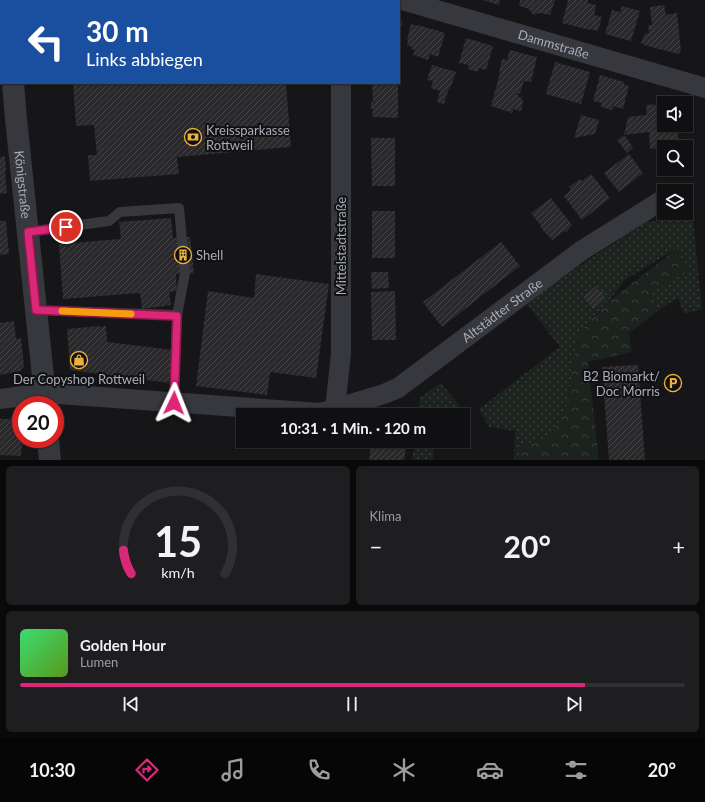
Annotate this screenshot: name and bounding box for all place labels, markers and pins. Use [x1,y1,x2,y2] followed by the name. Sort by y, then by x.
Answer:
[206,122,290,153] place label: Kreissparkasse Rottweil
[183,127,203,147] bank icon: Kreissparkasse Rottweil
[49,210,83,244] pin
[173,245,193,265] building icon: Shell
[196,247,223,263] place label: Shell
[69,350,89,370] shop icon: Der Copyshop Rottweil
[583,368,660,399] place label: B2 Biomarkt/ Doc Morris
[13,371,145,387] place label: Der Copyshop Rottweil
[663,373,683,393] parking icon: B2 Biomarkt/ Doc Morris

